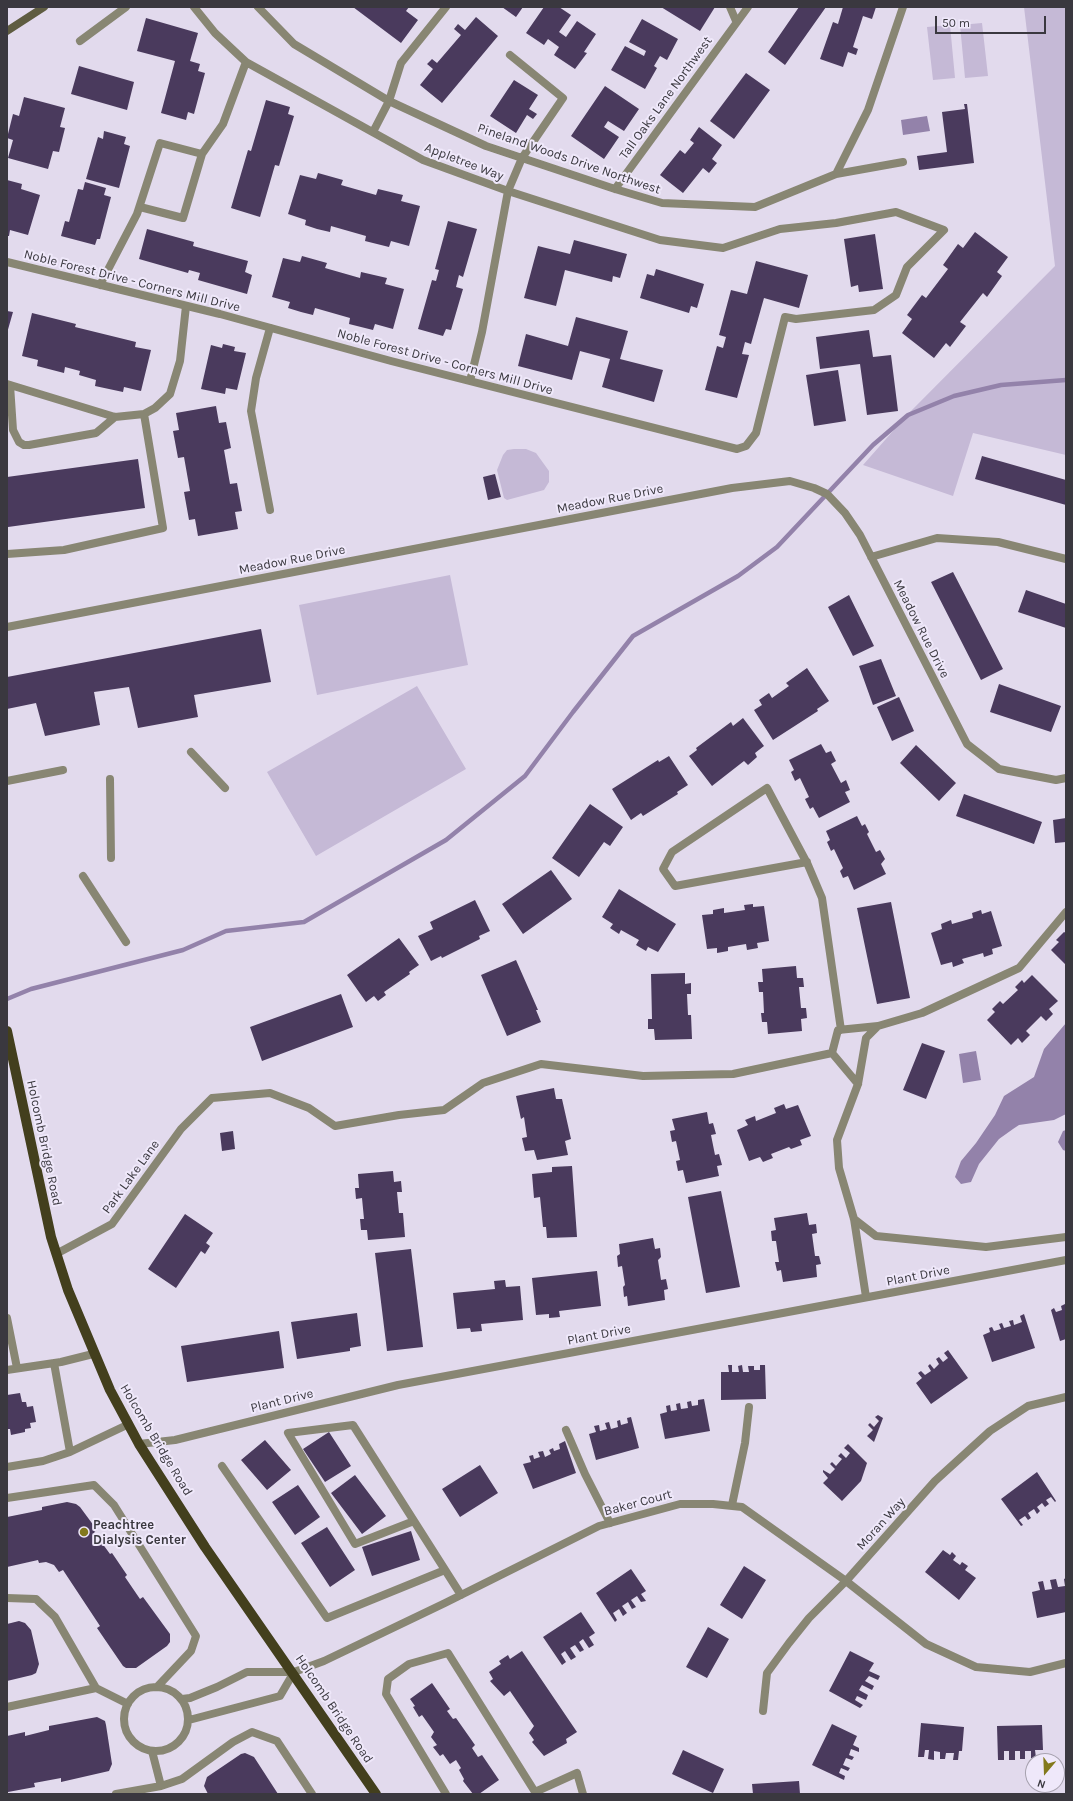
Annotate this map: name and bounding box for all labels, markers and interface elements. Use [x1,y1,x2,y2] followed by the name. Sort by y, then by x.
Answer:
[937,8,1048,34] scale bar
[942,16,970,30] text: 50 m
[616,34,716,162] street label: Tall Oaks Lane Northwest
[475,120,663,198] street label: Pineland Woods Drive Northwest
[422,140,506,184] street label: Appletree Way
[22,247,242,315] street label: Noble Forest Drive - Corners Mill Drive
[336,326,554,398] street label: Noble Forest Drive - Corners Mill Drive
[555,481,665,517] street label: Meadow Rue Drive
[237,542,347,578] street label: Meadow Rue Drive
[890,577,952,681] street label: Meadow Rue Drive
[23,1079,65,1207] street label: Holcomb Bridge Road
[99,1137,163,1217] street label: Park Lake Lane
[885,1262,951,1290] street label: Plant Drive
[566,1321,632,1349] street label: Plant Drive
[116,1381,196,1499] street label: Holcomb Bridge Road
[249,1386,315,1416] street label: Plant Drive
[602,1486,674,1520] street label: Baker Court
[853,1495,909,1553] street label: Moran Way
[93,1517,186,1548] place label: Peachtree Dialysis Center
[78,1526,90,1538] marker: Peachtree Dialysis Center
[292,1652,376,1766] street label: Holcomb Bridge Road
[1025,1753,1065,1793] north arrow
[1035,1776,1047,1791] text: N

